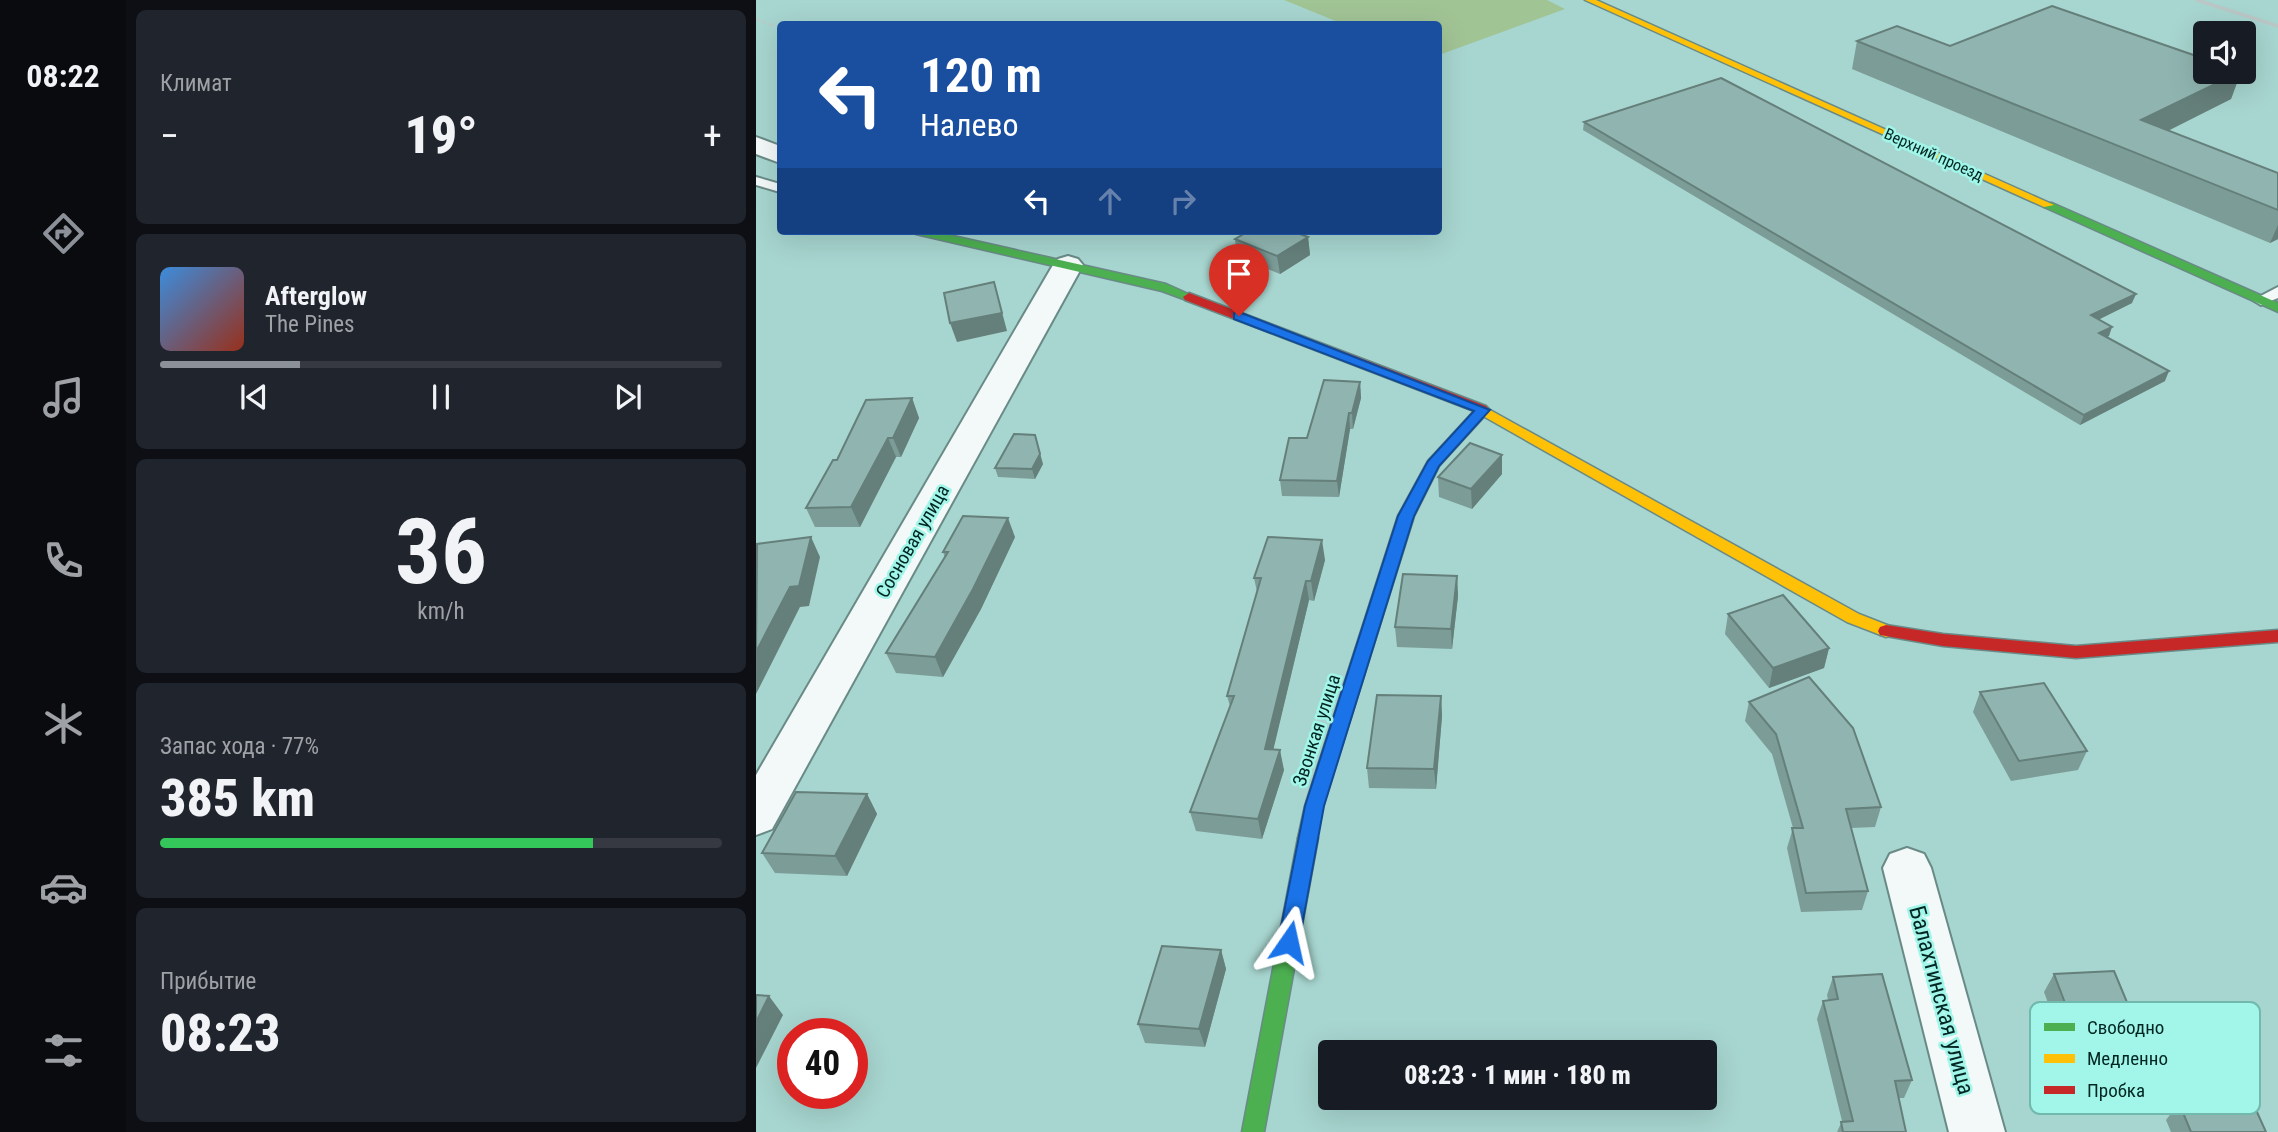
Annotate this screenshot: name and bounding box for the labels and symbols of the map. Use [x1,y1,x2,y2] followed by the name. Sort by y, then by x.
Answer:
[1881,124,1987,185] street label: Верхний проезд
[1209,244,1269,316] pin
[871,481,954,602] street label: Сосновая улица
[1288,671,1345,789] street label: Звонкая улица
[1903,903,1980,1098] street label: Балахтинская улица
[1252,905,1326,979] position arrow
[2030,1002,2260,1114] legend
[2087,1016,2164,1039] text: Свободно
[777,1018,868,1109] speed limit sign: 40
[2087,1047,2168,1070] text: Медленно
[2087,1079,2145,1102] text: Пробка

